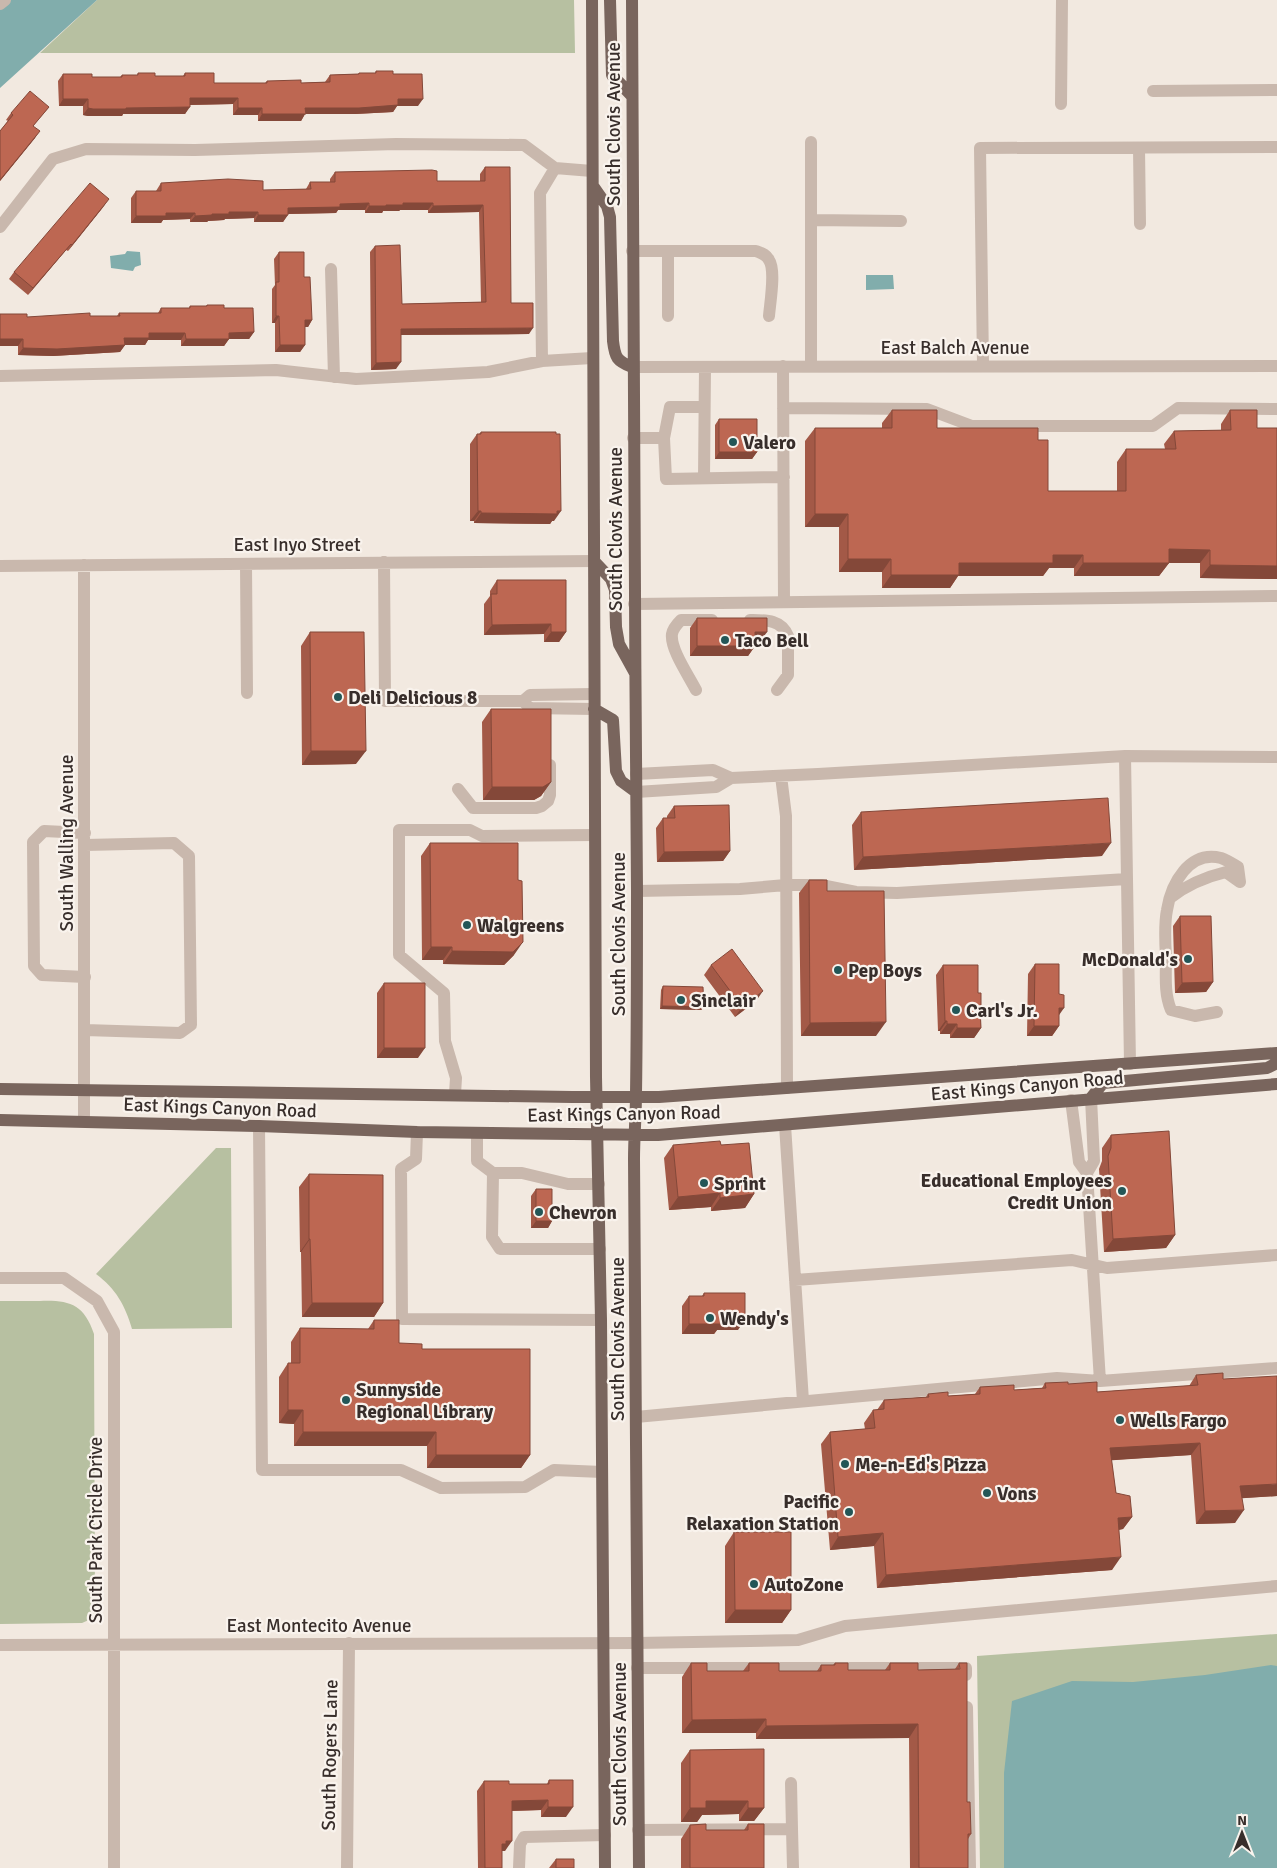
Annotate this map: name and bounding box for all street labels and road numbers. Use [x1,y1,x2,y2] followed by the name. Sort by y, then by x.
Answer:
[602,42,626,206] street label: South Clovis Avenue
[881,336,1029,360] street label: East Balch Avenue
[604,447,628,611] street label: South Clovis Avenue
[233,533,361,557] street label: East Inyo Street
[55,754,79,932] street label: South Walling Avenue
[607,852,631,1016] street label: South Clovis Avenue
[930,1066,1125,1106] street label: East Kings Canyon Road
[123,1093,317,1123] street label: East Kings Canyon Road
[527,1100,721,1128] street label: East Kings Canyon Road
[606,1257,630,1421] street label: South Clovis Avenue
[84,1437,108,1623] street label: South Park Circle Drive
[226,1614,412,1638] street label: East Montecito Avenue
[608,1662,632,1826] street label: South Clovis Avenue
[317,1679,343,1831] street label: South Rogers Lane

